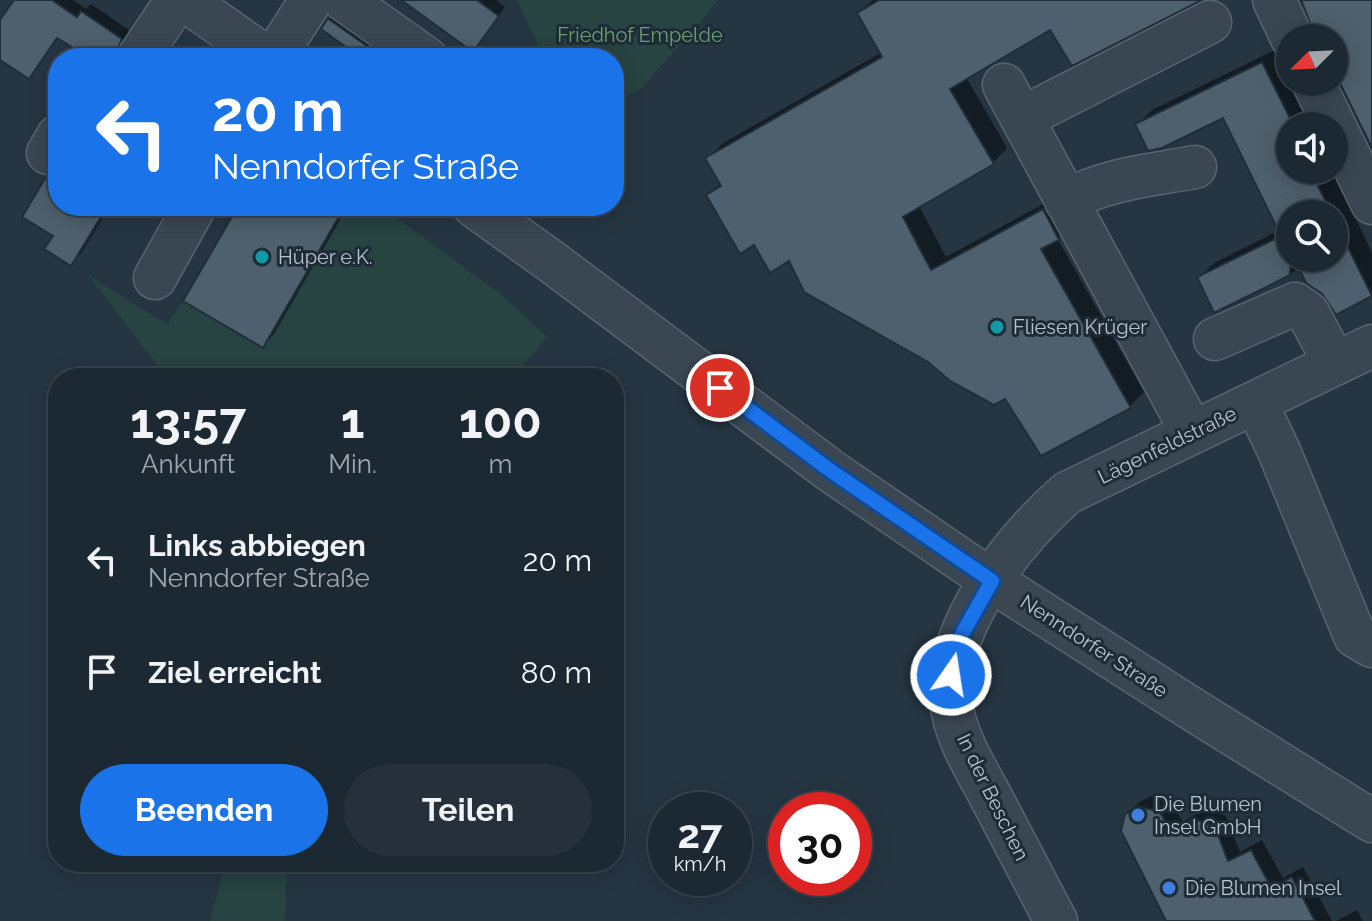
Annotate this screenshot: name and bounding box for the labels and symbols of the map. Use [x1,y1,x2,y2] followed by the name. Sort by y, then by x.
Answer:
[557,23,723,47] park label: Friedhof Empelde
[1276,24,1348,96] north arrow
[278,245,373,269] place label: Hüper e.K.
[253,248,271,266] marker: Hüper e.K.
[1013,315,1147,339] place label: Fliesen Krüger
[988,318,1006,336] marker: Fliesen Krüger
[686,354,754,422] pin
[1094,401,1240,489] street label: Lägenfeldstraße
[1016,589,1172,703] street label: Nenndorfer Straße
[909,633,993,717] position arrow
[952,730,1034,864] street label: In der Beschen
[768,792,872,896] speed limit sign: 30
[1154,792,1262,839] place label: Die Blumen Insel GmbH
[1129,806,1147,824] marker: Die Blumen Insel GmbH
[1185,876,1342,900] place label: Die Blumen Insel
[1160,879,1178,897] marker: Die Blumen Insel

